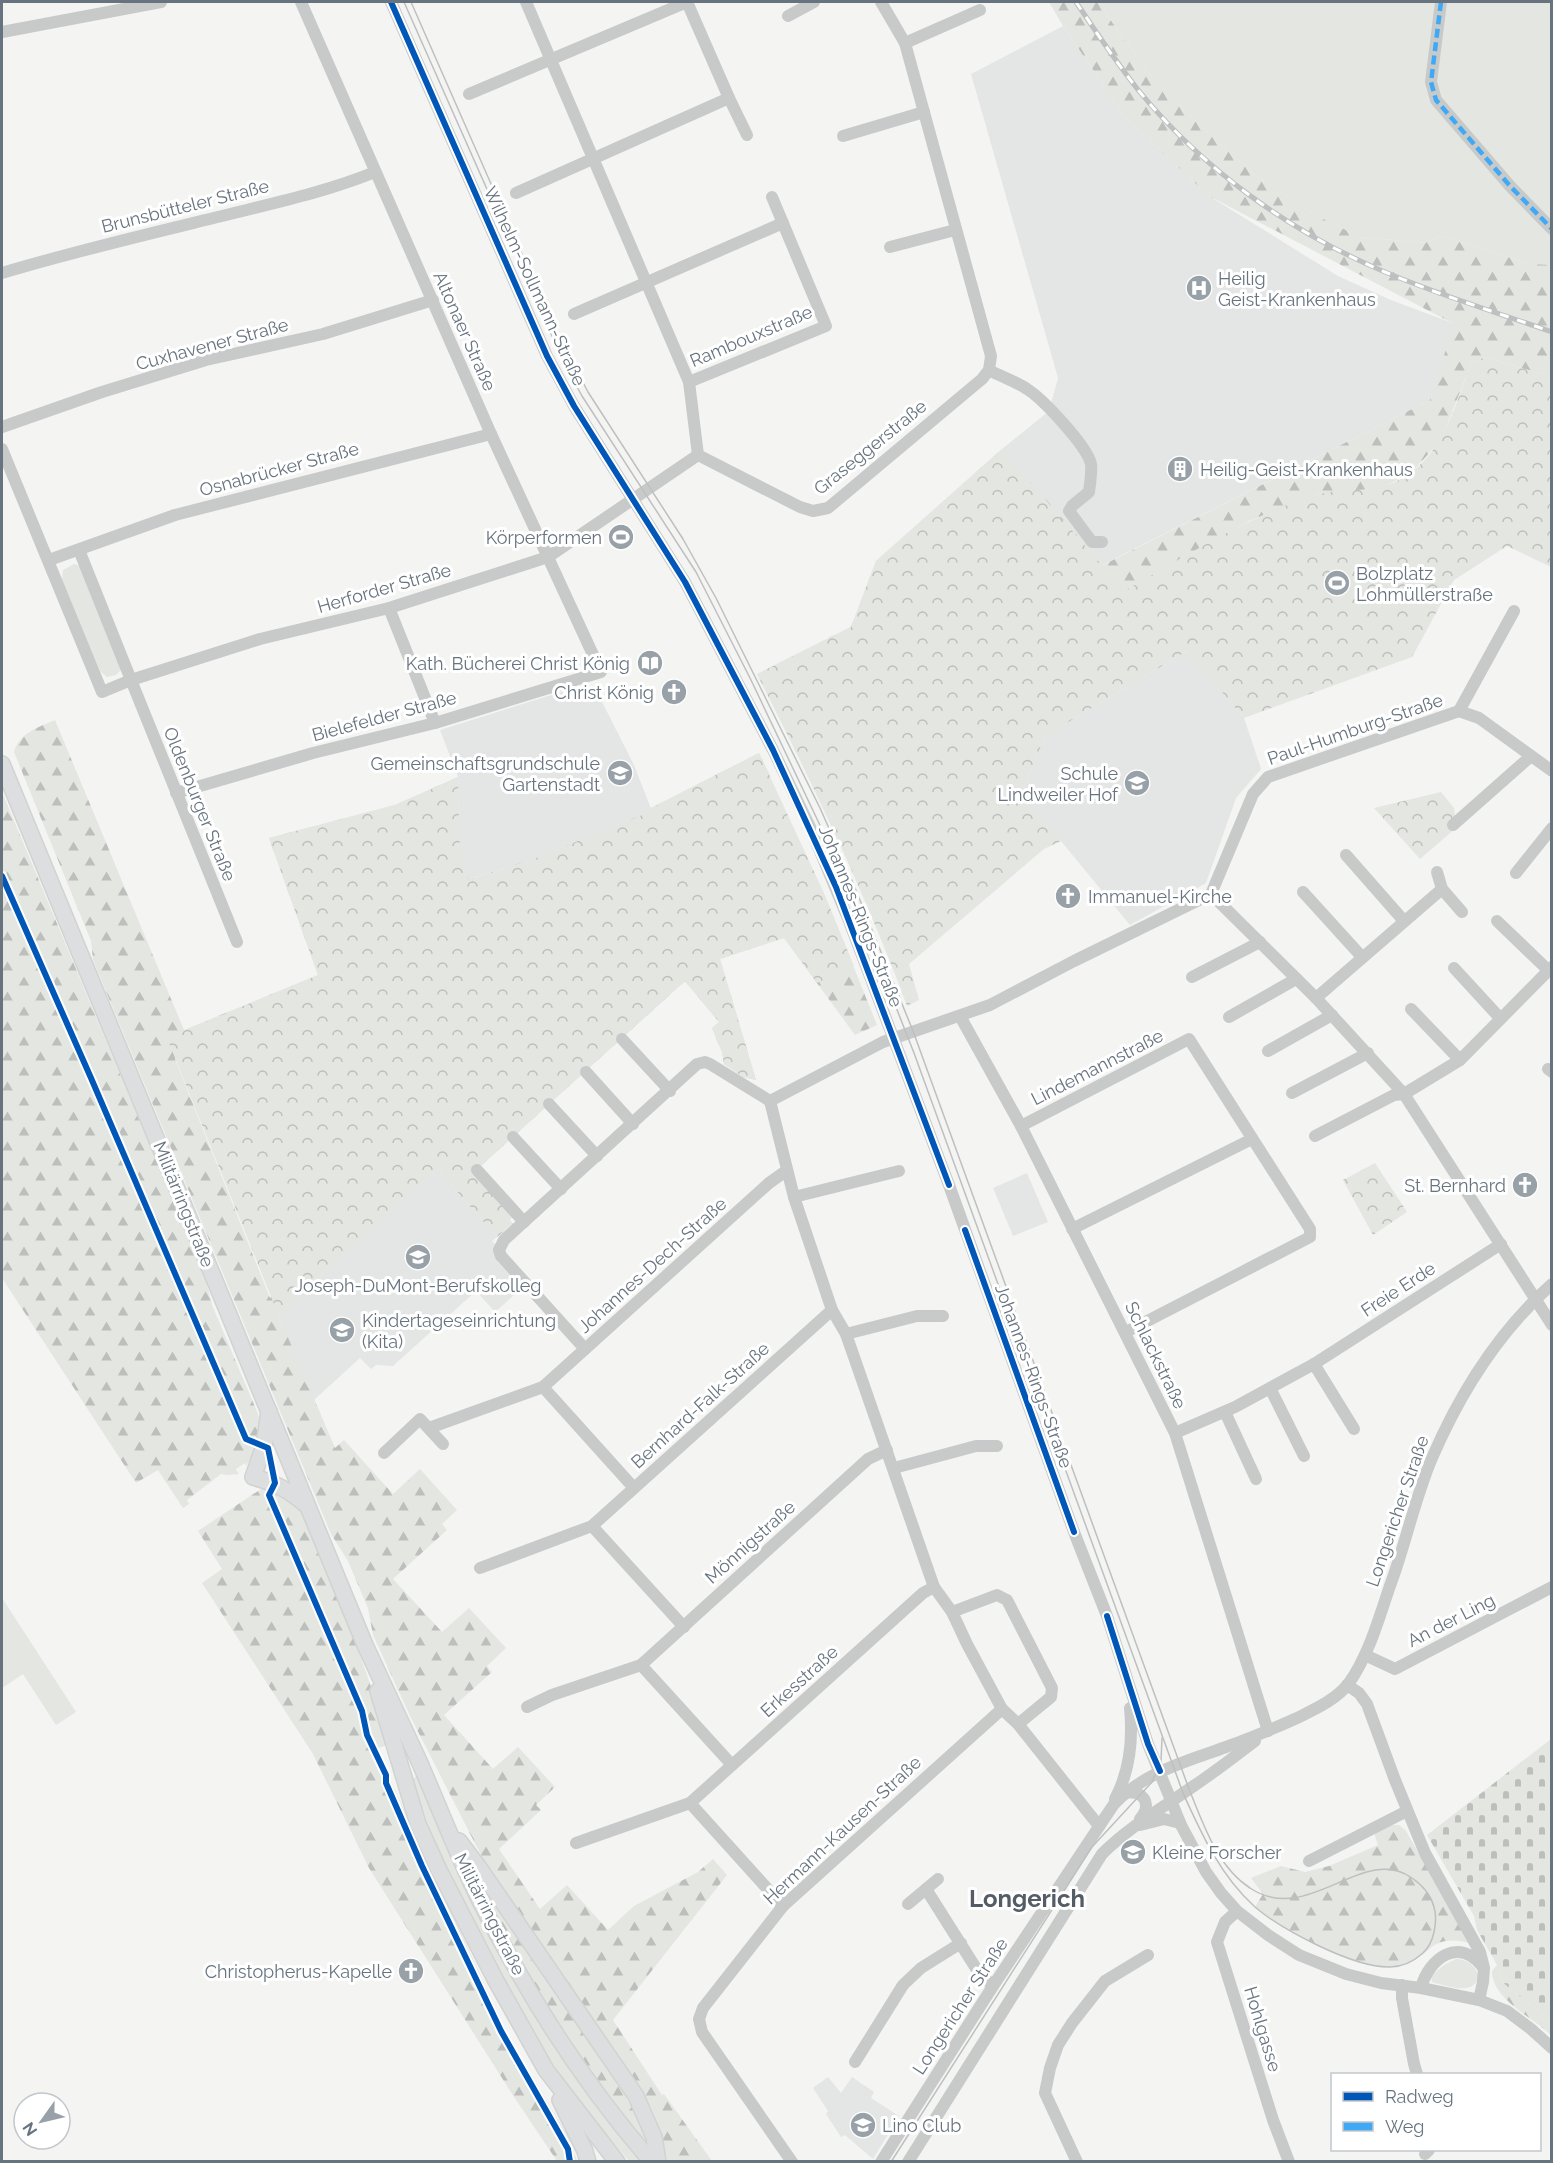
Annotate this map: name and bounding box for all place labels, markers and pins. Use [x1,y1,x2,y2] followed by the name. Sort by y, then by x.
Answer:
[1218,268,1376,310] place label: Heilig Geist-Krankenhaus
[1184,273,1214,303] hospital icon: Heilig Geist-Krankenhaus
[1165,454,1195,484] building icon: Heilig-Geist-Krankenhaus
[1200,459,1413,480] place label: Heilig-Geist-Krankenhaus
[606,522,636,552] sports icon: Körperformen
[486,527,602,548] place label: Körperformen
[1356,563,1493,605] place label: Bolzplatz Lohmüllerstraße
[1322,568,1352,598] sports icon: Bolzplatz Lohmüllerstraße
[635,648,665,678] library icon: Kath. Bücherei Christ König
[406,653,630,674] place label: Kath. Bücherei Christ König
[659,677,689,707] church icon: Christ König
[554,682,654,703] place label: Christ König
[371,753,600,795] place label: Gemeinschaftsgrundschule Gartenstadt
[605,758,635,788] school or university icon: Gemeinschaftsgrundschule Gartenstadt
[998,763,1119,805] place label: Schule Lindweiler Hof
[1122,768,1152,798] school or university icon: Schule Lindweiler Hof
[1053,881,1083,911] church icon: Immanuel-Kirche
[1088,886,1232,907] place label: Immanuel-Kirche
[1510,1170,1540,1200] church icon: St. Bernhard
[1404,1175,1506,1196] place label: St. Bernhard
[403,1242,433,1272] school or university icon: Joseph-DuMont-Berufskolleg
[295,1275,542,1296] place label: Joseph-DuMont-Berufskolleg
[362,1310,556,1352] place label: Kindertageseinrichtung (Kita)
[327,1315,357,1345] school or university icon: Kindertageseinrichtung (Kita)
[1118,1837,1148,1867] school or university icon: Kleine Forscher
[1152,1842,1282,1863] place label: Kleine Forscher
[396,1956,426,1986] church icon: Christopherus-Kapelle
[205,1961,392,1982] place label: Christopherus-Kapelle
[848,2110,878,2140] school or university icon: Lino Club
[882,2115,961,2136] place label: Lino Club

